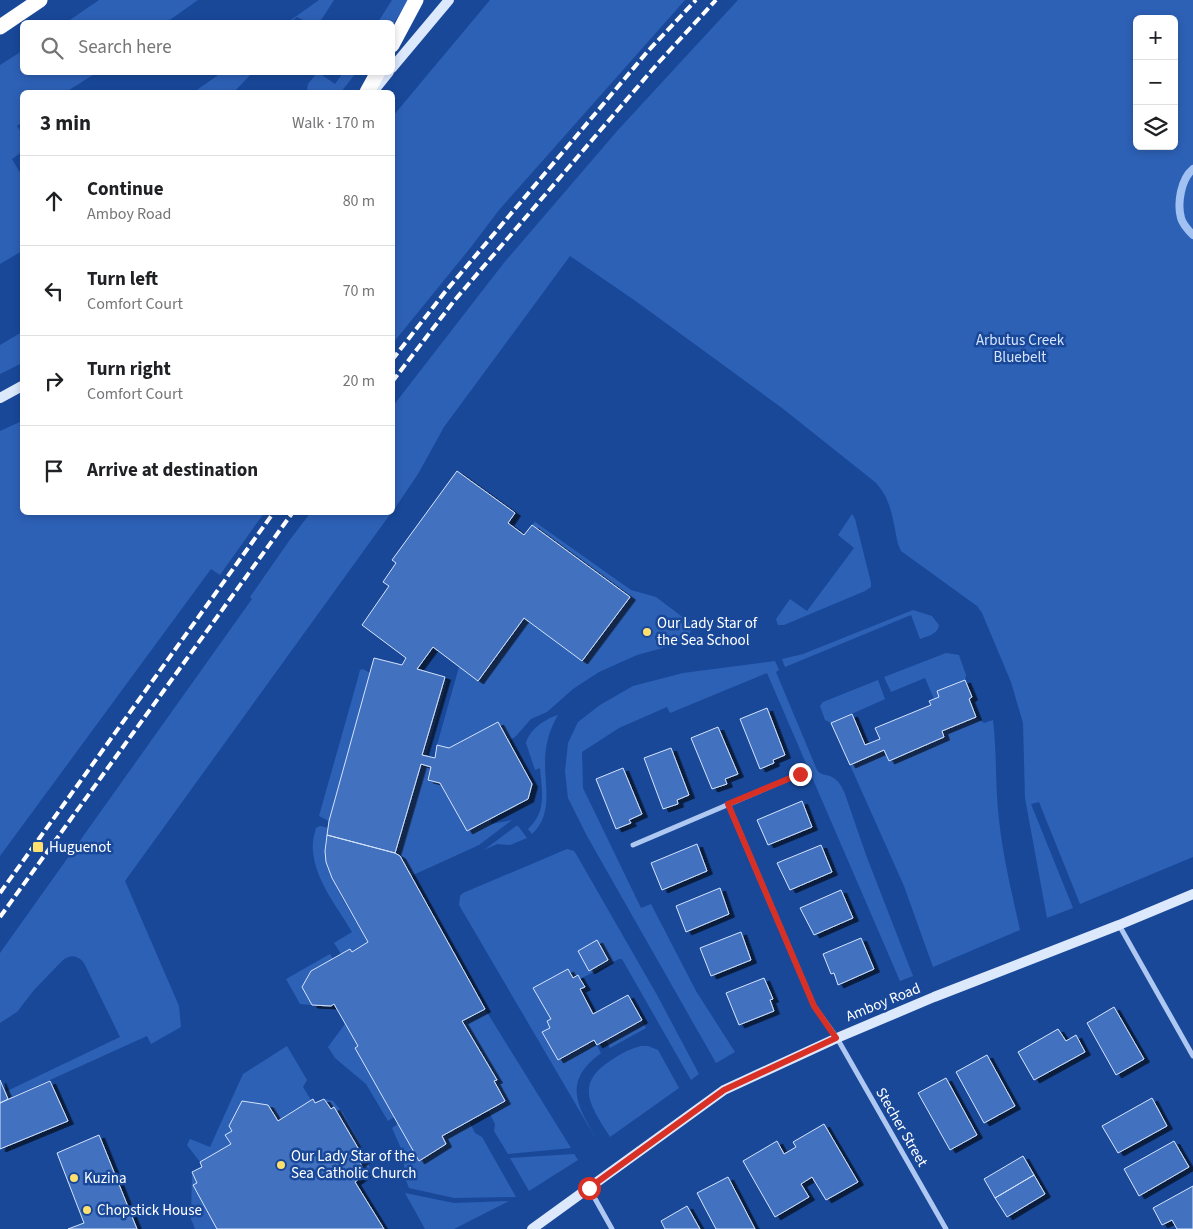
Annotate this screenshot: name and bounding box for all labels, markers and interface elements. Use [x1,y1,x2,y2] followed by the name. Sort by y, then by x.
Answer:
[1133,15,1178,150] map controls
[1133,15,1178,60] button: +
[20,20,395,75] search box
[38,34,66,62] icon: search
[78,34,172,61] text: Search here
[1133,60,1178,105] button: −
[1133,105,1178,150] button: layers
[40,108,91,138] text: 3 min
[292,112,375,134] text: Walk · 170 m
[87,176,164,203] text: Continue
[40,187,68,215] icon: ahead
[343,190,375,212] text: 80 m
[87,203,171,225] text: Amboy Road
[87,266,158,293] text: Turn left
[40,277,68,305] icon: left
[343,280,375,302] text: 70 m
[87,293,183,315] text: Comfort Court
[976,330,1065,368] park label: Arbutus Creek Bluebelt
[87,356,171,383] text: Turn right
[40,367,68,395] icon: right
[343,370,375,392] text: 20 m
[87,383,183,405] text: Comfort Court
[40,457,68,485] icon: arrive
[87,457,258,484] text: Arrive at destination
[657,613,758,651] place label: Our Lady Star of the Sea School
[641,626,653,638] marker: Our Lady Star of the Sea School
[789,763,812,786] route end
[49,837,111,858] place label: Huguenot
[31,840,45,854] marker: Huguenot
[843,978,924,1027] street label: Amboy Road
[870,1084,933,1171] street label: Stecher Street
[291,1146,416,1184] place label: Our Lady Star of the Sea Catholic Church
[275,1159,287,1171] marker: Our Lady Star of the Sea Catholic Church
[84,1168,126,1189] place label: Kuzina
[68,1172,80,1184] marker: Kuzina
[578,1177,601,1200] route start
[97,1200,202,1221] place label: Chopstick House
[81,1204,93,1216] marker: Chopstick House

